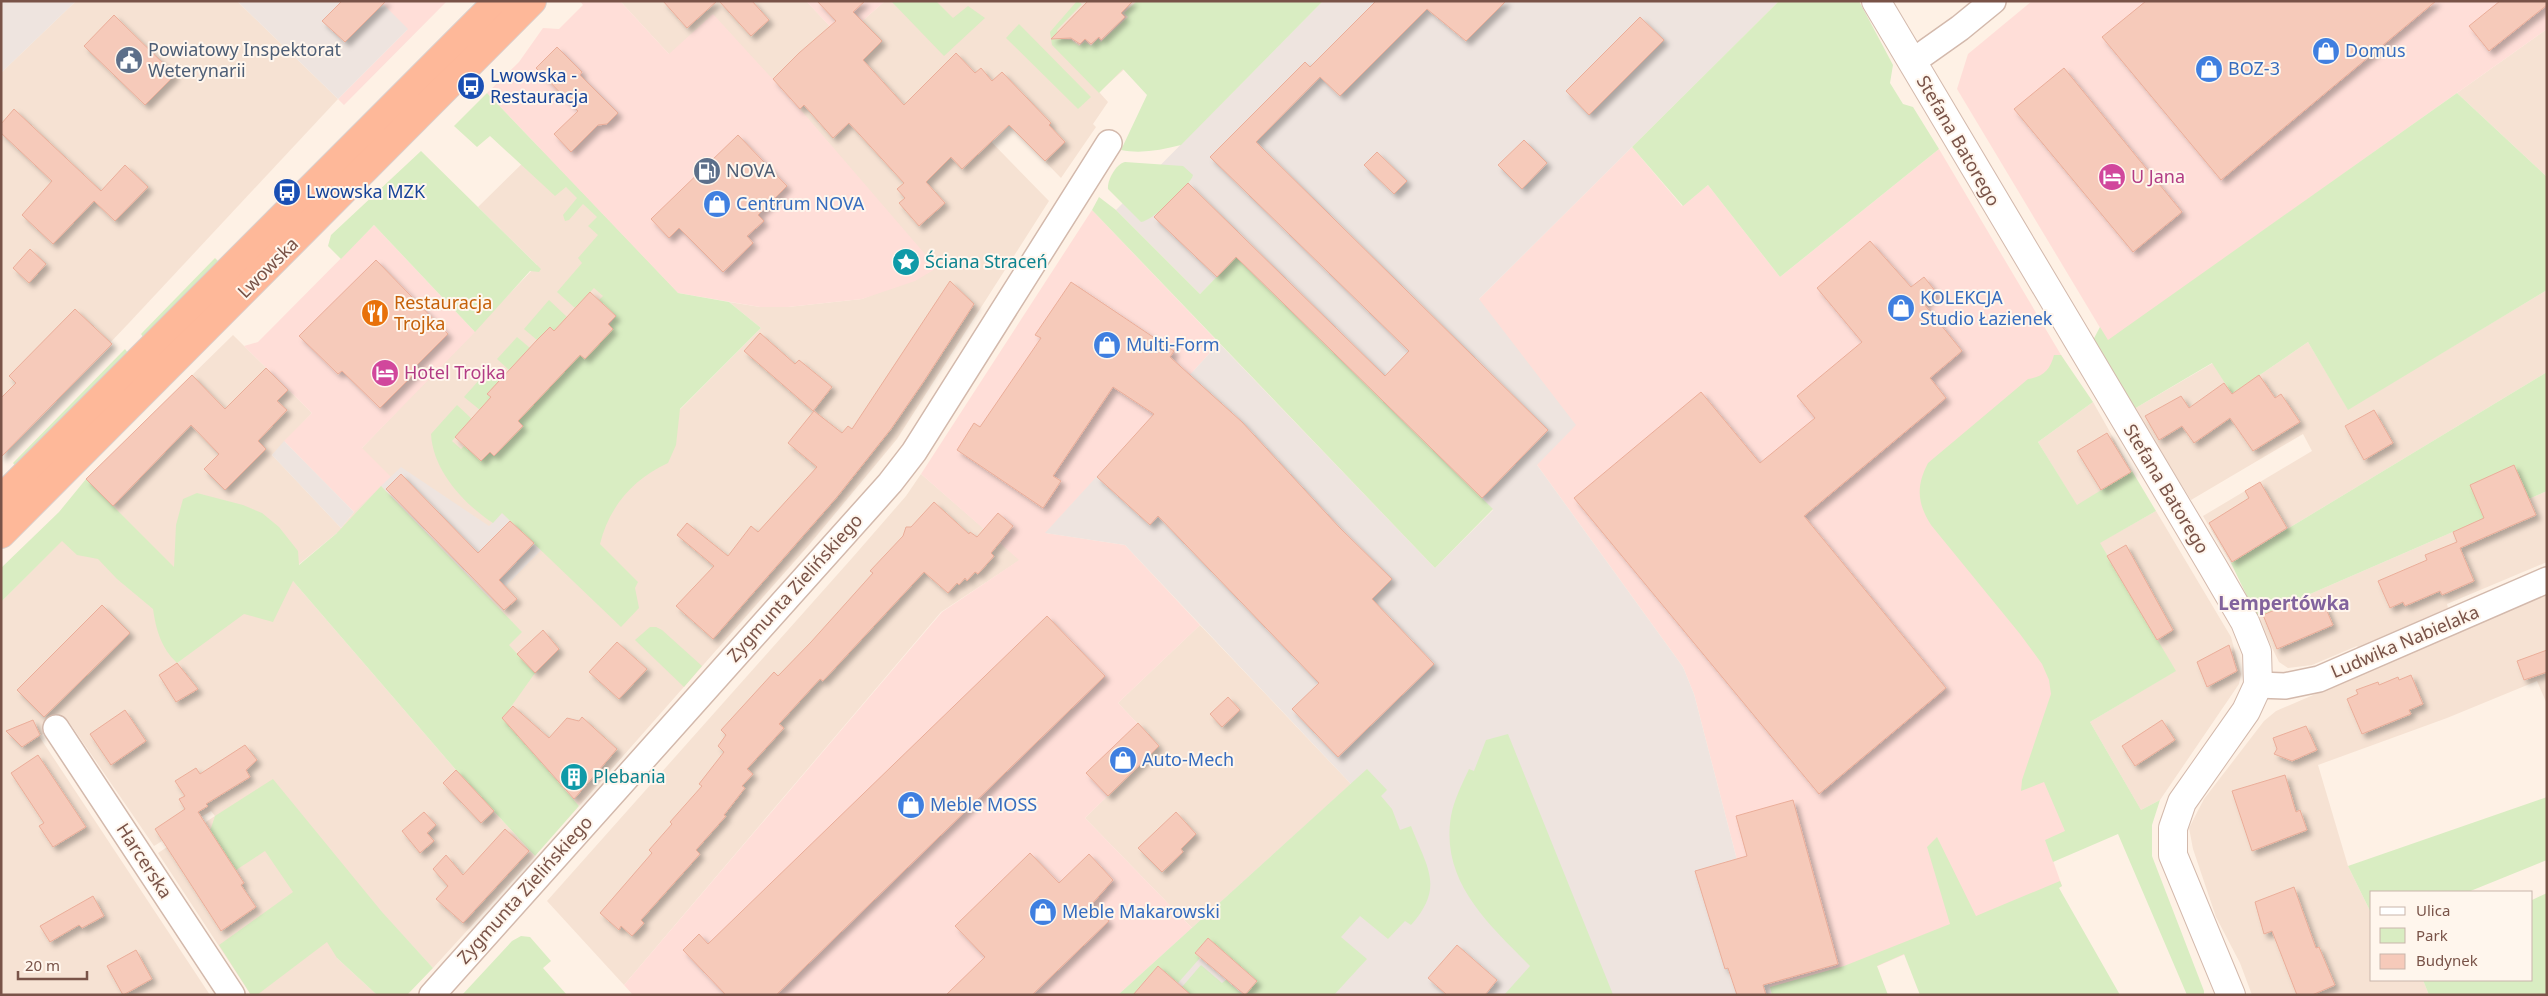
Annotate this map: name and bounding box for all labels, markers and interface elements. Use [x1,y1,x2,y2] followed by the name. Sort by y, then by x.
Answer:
[2311,36,2341,66] shop icon: Domus
[148,37,342,82] place label: Powiatowy Inspektorat Weterynarii
[2345,38,2406,62] place label: Domus
[114,45,144,75] public building icon: Powiatowy Inspektorat Weterynarii
[2194,54,2224,84] shop icon: BOZ-3
[2228,56,2280,80] place label: BOZ-3
[490,63,588,108] place label: Lwowska - Restauracja
[456,71,486,101] bus stop icon: Lwowska - Restauracja
[1912,71,2006,210] street label: Stefana Batorego
[692,156,722,186] fuel station icon: NOVA
[726,158,776,182] place label: NOVA
[2097,162,2127,192] hotel icon: U Jana
[2131,164,2185,188] place label: U Jana
[272,177,302,207] bus stop icon: Lwowska MZK
[306,179,426,203] place label: Lwowska MZK
[702,189,732,219] shop icon: Centrum NOVA
[736,191,865,215] place label: Centrum NOVA
[232,232,303,303] street label: Lwowska
[891,247,921,277] place icon: Ściana Straceń
[925,249,1048,273] place label: Ściana Straceń
[1920,285,2053,330] place label: KOLEKCJA Studio Łazienek
[394,290,492,335] place label: Restauracja Trojka
[1886,293,1916,323] shop icon: KOLEKCJA Studio Łazienek
[360,298,390,328] restaurant icon: Restauracja Trojka
[1092,330,1122,360] shop icon: Multi-Form
[1126,332,1220,356] place label: Multi-Form
[370,358,400,388] hotel icon: Hotel Trojka
[404,360,506,384] place label: Hotel Trojka
[2119,419,2215,558] street label: Stefana Batorego
[721,508,867,666] street label: Zygmunta Zielińskiego
[2218,590,2350,616] district label: Lempertówka
[2327,599,2482,683] street label: Ludwika Nabielaka
[1108,745,1138,775] shop icon: Auto-Mech
[1142,747,1234,771] place label: Auto-Mech
[559,762,589,792] building icon: Plebania
[593,764,666,788] place label: Plebania
[896,790,926,820] shop icon: Meble MOSS
[930,792,1037,816] place label: Meble MOSS
[451,810,597,968] street label: Zygmunta Zielińskiego
[112,818,178,903] street label: Harcerska
[2370,891,2533,981] legend
[1028,897,1058,927] shop icon: Meble Makarowski
[1062,899,1220,923] place label: Meble Makarowski
[2416,900,2450,920] text: Ulica
[2416,925,2448,945] text: Park
[18,948,86,980] scale bar
[2416,950,2478,970] text: Budynek
[25,955,60,975] text: 20 m

